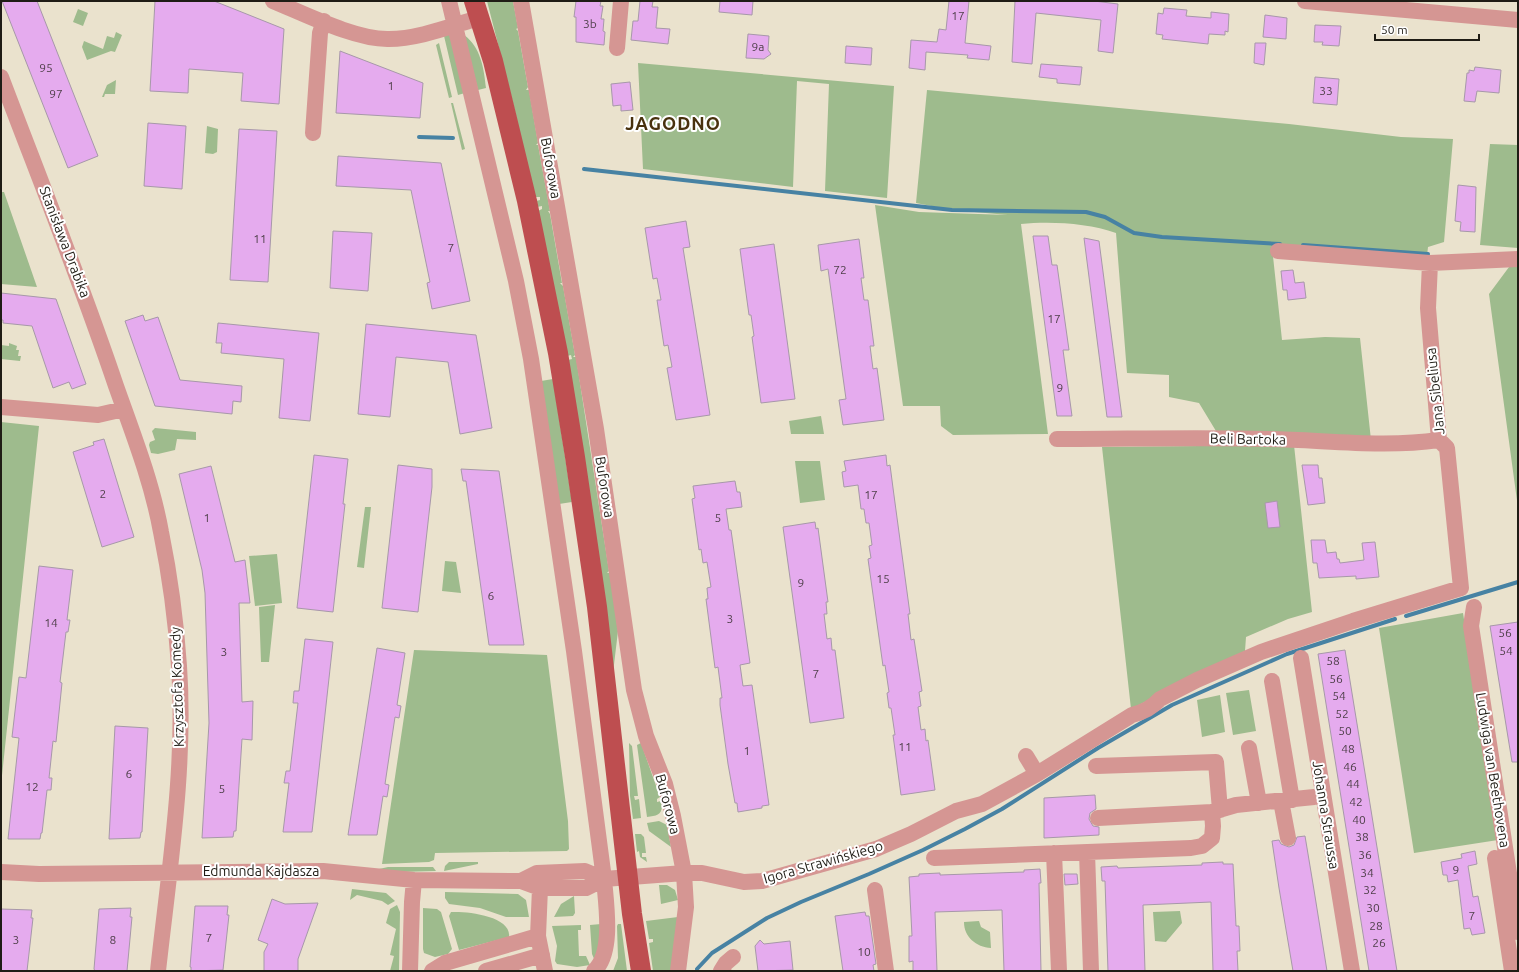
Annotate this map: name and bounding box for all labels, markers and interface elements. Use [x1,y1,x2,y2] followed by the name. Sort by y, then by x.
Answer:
[951,9,965,22] house number: 17
[1375,16,1479,42] scale bar
[583,17,597,30] house number: 3b
[1381,23,1408,36] text: 50 m
[752,40,764,53] house number: 9a
[39,61,53,74] house number: 95
[388,79,394,92] house number: 1
[1319,84,1333,97] house number: 33
[49,87,63,100] house number: 97
[625,113,721,133] district label: JAGODNO
[538,136,564,200] street label: Buforowa
[36,184,94,300] street label: Stanisława Drabika
[253,232,267,245] house number: 11
[448,241,454,254] house number: 7
[833,263,847,276] house number: 72
[1047,312,1061,325] house number: 17
[1422,347,1448,435] street label: Jana Sibeliusa
[1057,381,1063,394] house number: 9
[1210,430,1286,448] street label: Beli Bartoka
[592,455,618,519] street label: Buforowa
[100,487,106,500] house number: 2
[864,488,878,501] house number: 17
[204,511,210,524] house number: 1
[715,511,721,524] house number: 5
[876,572,890,585] house number: 15
[798,576,804,589] house number: 9
[488,589,495,602] house number: 6
[727,612,733,625] house number: 3
[44,616,58,629] house number: 14
[167,626,187,747] street label: Krzysztofa Komedy
[1498,626,1512,639] house number: 56
[1499,644,1513,657] house number: 54
[221,645,227,658] house number: 3
[1326,654,1340,667] house number: 58
[813,667,819,680] house number: 7
[1329,672,1343,685] house number: 56
[1332,689,1346,702] house number: 54
[1473,691,1513,849] street label: Ludwiga van Beethovena
[1335,707,1349,720] house number: 52
[1338,724,1352,737] house number: 50
[898,740,912,753] house number: 11
[1341,742,1355,755] house number: 48
[744,744,750,757] house number: 1
[1310,760,1342,870] street label: Johanna Straussa
[1343,760,1357,773] house number: 46
[126,767,133,780] house number: 6
[652,772,684,836] street label: Buforowa
[1346,777,1360,790] house number: 44
[25,780,39,793] house number: 12
[219,782,225,795] house number: 5
[1349,795,1363,808] house number: 42
[1352,813,1366,826] house number: 40
[1355,830,1369,843] house number: 38
[761,837,885,887] street label: Igora Strawińskiego
[1358,848,1372,861] house number: 36
[203,863,319,879] street label: Edmunda Kajdasza
[1453,863,1459,876] house number: 9
[1360,866,1374,879] house number: 34
[1363,883,1377,896] house number: 32
[1366,901,1380,914] house number: 30
[1469,909,1475,922] house number: 7
[1369,919,1383,932] house number: 28
[206,931,212,944] house number: 7
[13,933,19,946] house number: 3
[110,933,117,946] house number: 8
[1372,936,1386,949] house number: 26
[857,945,871,958] house number: 10

